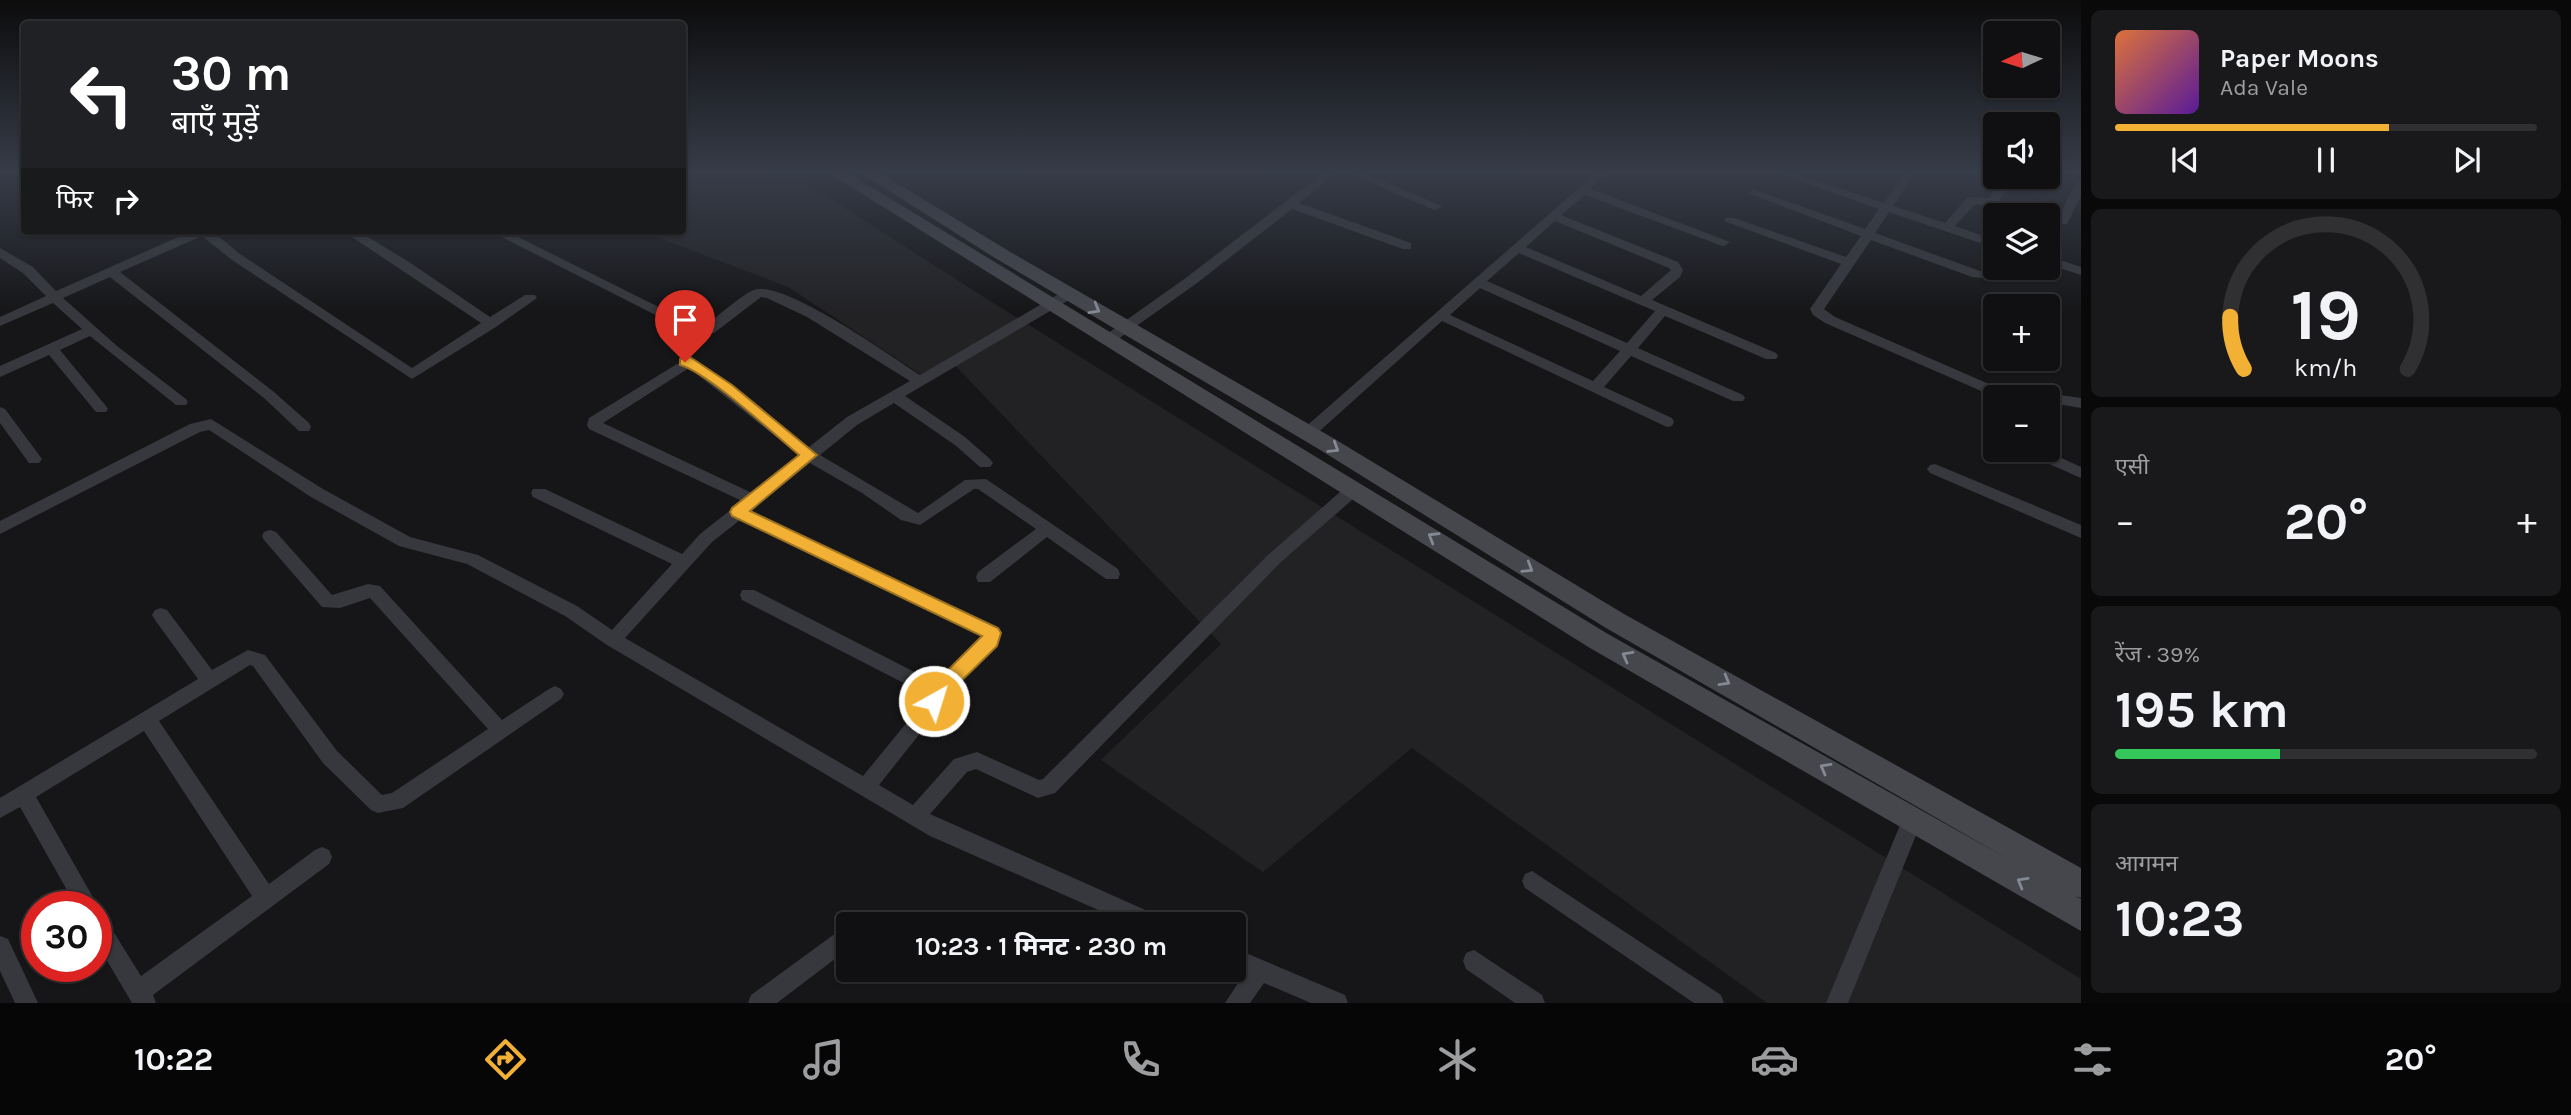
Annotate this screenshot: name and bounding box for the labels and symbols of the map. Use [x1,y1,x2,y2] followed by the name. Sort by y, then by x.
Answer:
[1983,21,2060,98] north arrow
[655,290,715,362] pin
[1088,301,1101,314] one-way arrow
[1326,440,1339,453] one-way arrow
[1427,532,1440,545] one-way arrow
[1520,559,1533,572] one-way arrow
[1621,651,1634,664] one-way arrow
[897,664,971,738] position arrow
[1717,673,1730,686] one-way arrow
[1819,763,1832,776] one-way arrow
[2017,877,2030,890] one-way arrow
[21,891,112,982] speed limit sign: 30

